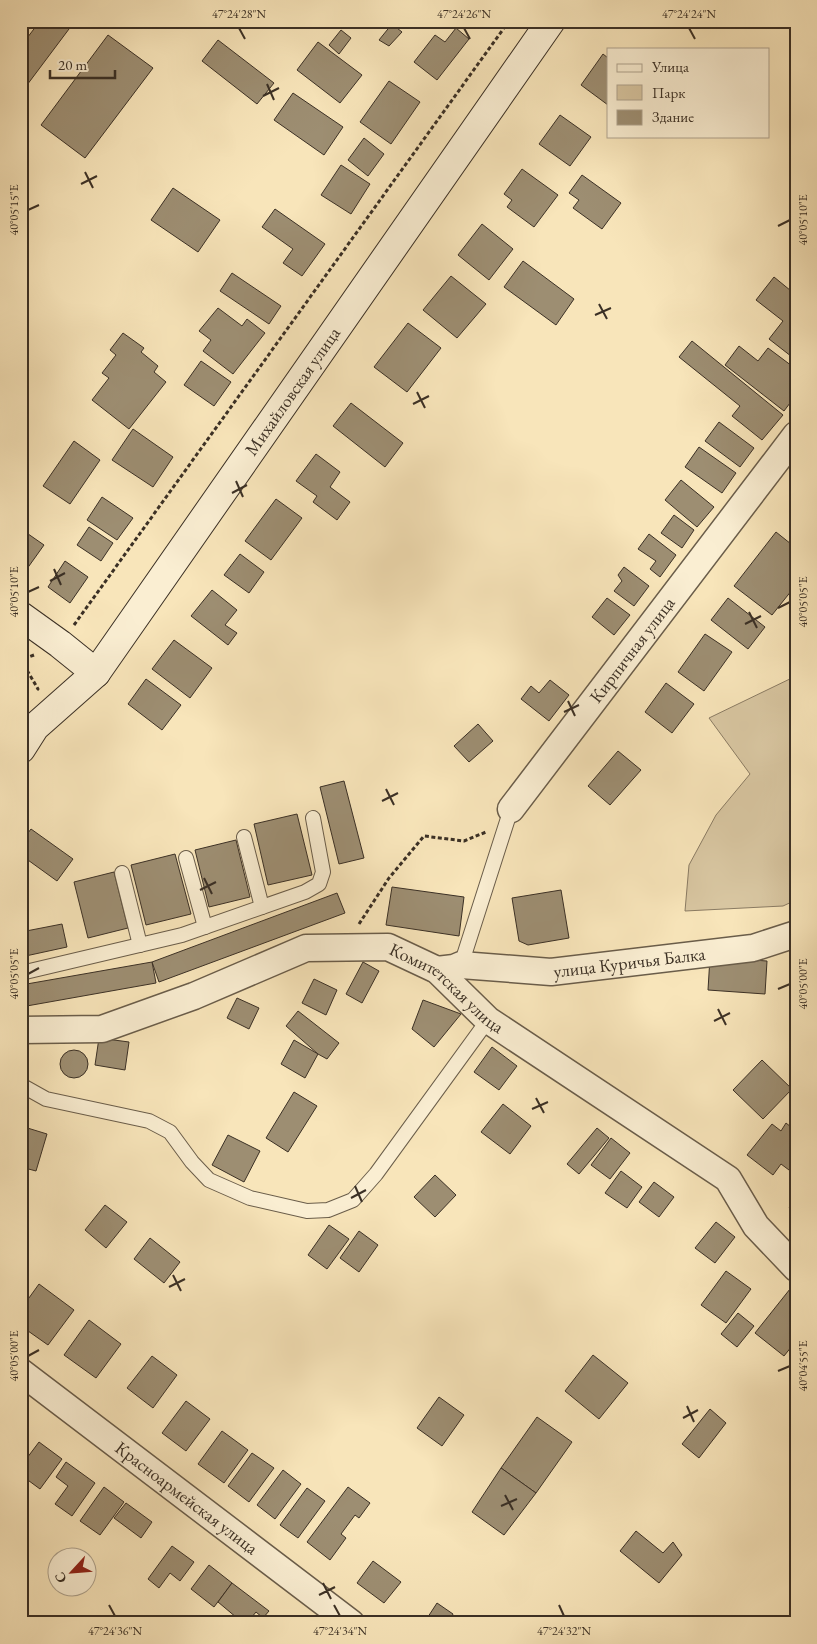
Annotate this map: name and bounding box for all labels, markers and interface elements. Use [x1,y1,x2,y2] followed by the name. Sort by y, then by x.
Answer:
[212,6,266,22] text: 47°24'28"N
[437,6,491,22] text: 47°24'26"N
[662,6,716,22] text: 47°24'24"N
[50,48,115,80] scale bar
[607,48,770,138] legend
[58,55,87,74] text: 20 m
[651,57,689,76] text: Улица
[652,83,685,102] text: Парк
[652,107,694,126] text: Здание
[6,184,22,236] text: 40°05'15"E
[795,194,811,246] text: 40°05'10"E
[239,322,345,460] street label: Михайловская улица
[6,566,22,618] text: 40°05'10"E
[795,576,811,628] text: 40°05'05"E
[584,591,680,707] street label: Кирпичная улица
[386,937,509,1039] street label: Комитетская улица
[552,942,707,983] street label: улица Куричья Балка
[6,948,22,1000] text: 40°05'05"E
[795,958,811,1010] text: 40°05'00"E
[6,1330,22,1382] text: 40°05'00"E
[795,1340,811,1392] text: 40°04'55"E
[111,1436,264,1560] street label: Красноармейская улица
[48,1546,98,1596] north arrow
[50,1569,71,1586] text: С
[88,1623,142,1639] text: 47°24'36"N
[313,1623,367,1639] text: 47°24'34"N
[537,1623,591,1639] text: 47°24'32"N

